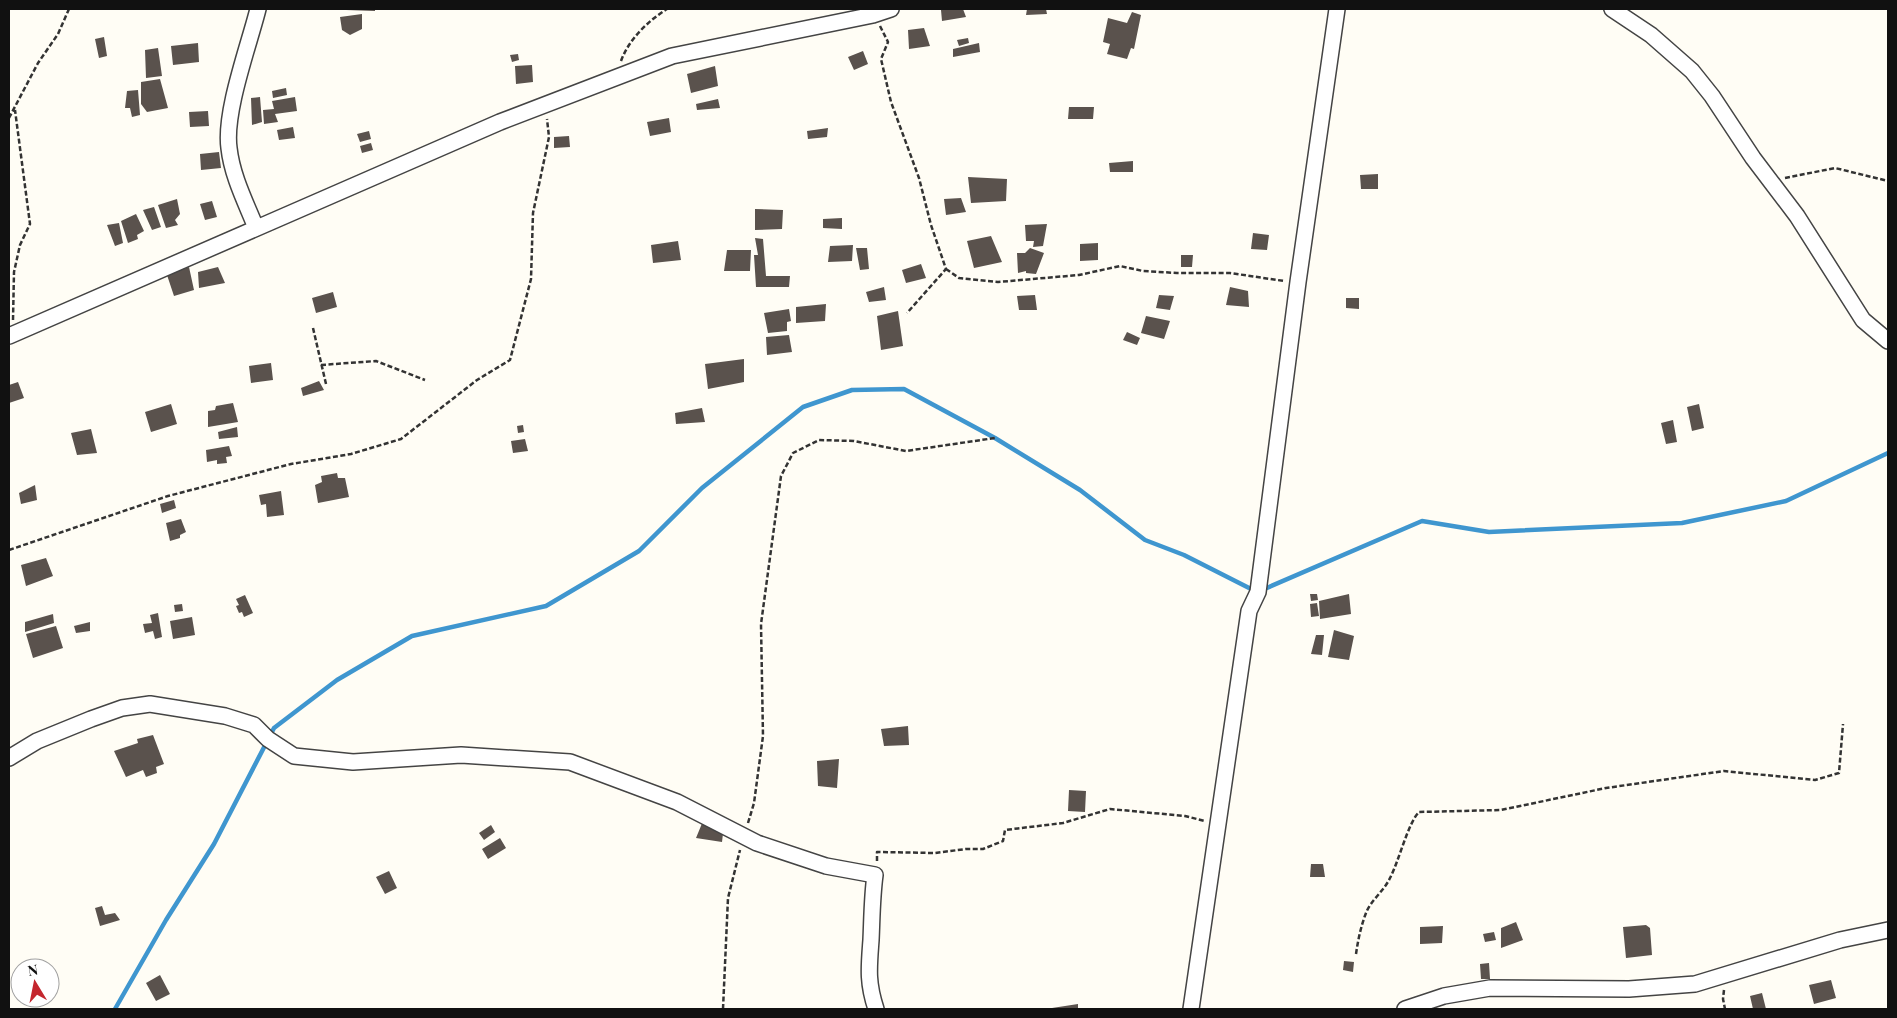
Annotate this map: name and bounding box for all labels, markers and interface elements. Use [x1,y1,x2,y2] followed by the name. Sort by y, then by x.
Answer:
[10,958,60,1008] north arrow
[26,959,39,980] text: N

